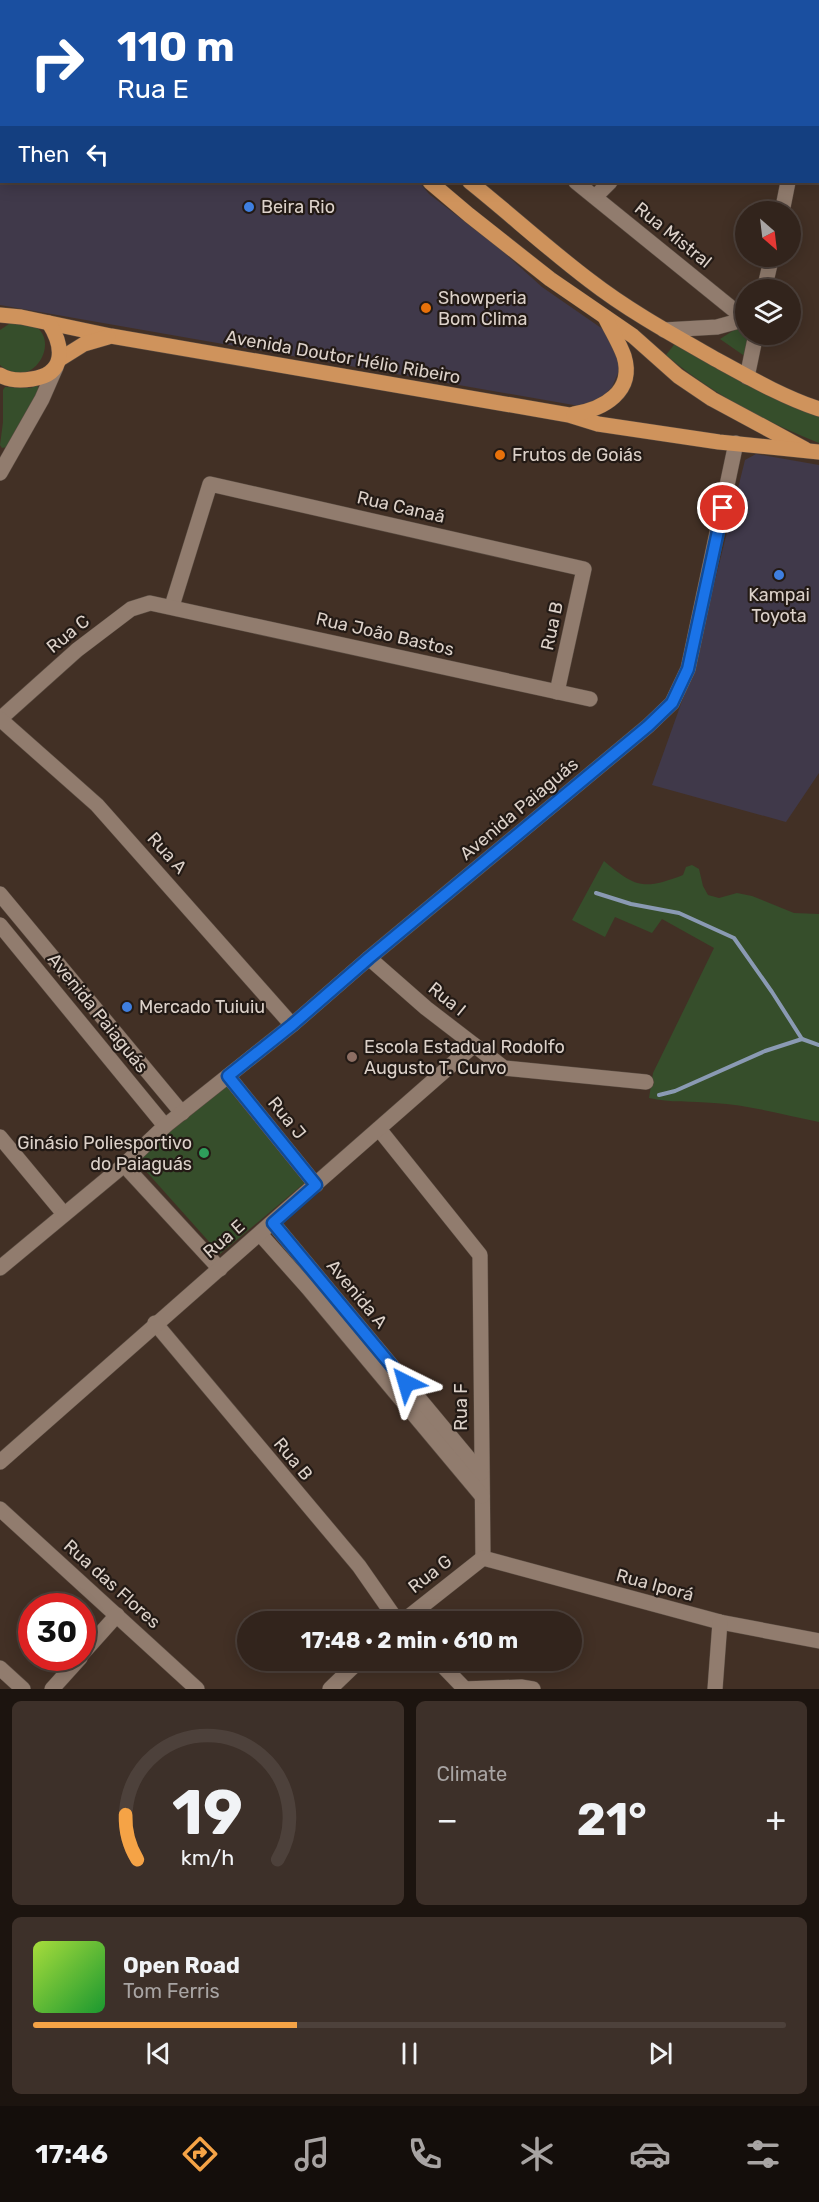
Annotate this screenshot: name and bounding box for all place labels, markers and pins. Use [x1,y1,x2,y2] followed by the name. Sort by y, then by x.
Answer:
[261,196,335,218] place label: Beira Rio
[242,200,256,214] marker: Beira Rio
[438,287,527,330] place label: Showperia Bom Clima
[419,301,433,315] marker: Showperia Bom Clima
[512,444,642,466] place label: Frutos de Goiás
[493,448,507,462] marker: Frutos de Goiás
[697,482,748,533] pin
[772,568,786,582] marker: Kampai Toyota
[748,584,810,627] place label: Kampai Toyota
[139,996,265,1018] place label: Mercado Tuiuiu
[120,1000,134,1014] marker: Mercado Tuiuiu
[364,1036,565,1079] place label: Escola Estadual Rodolfo Augusto T. Curvo
[345,1050,359,1064] marker: Escola Estadual Rodolfo Augusto T. Curvo
[17,1132,192,1175] place label: Ginásio Poliesportivo do Paiaguás
[197,1146,211,1160] marker: Ginásio Poliesportivo do Paiaguás

